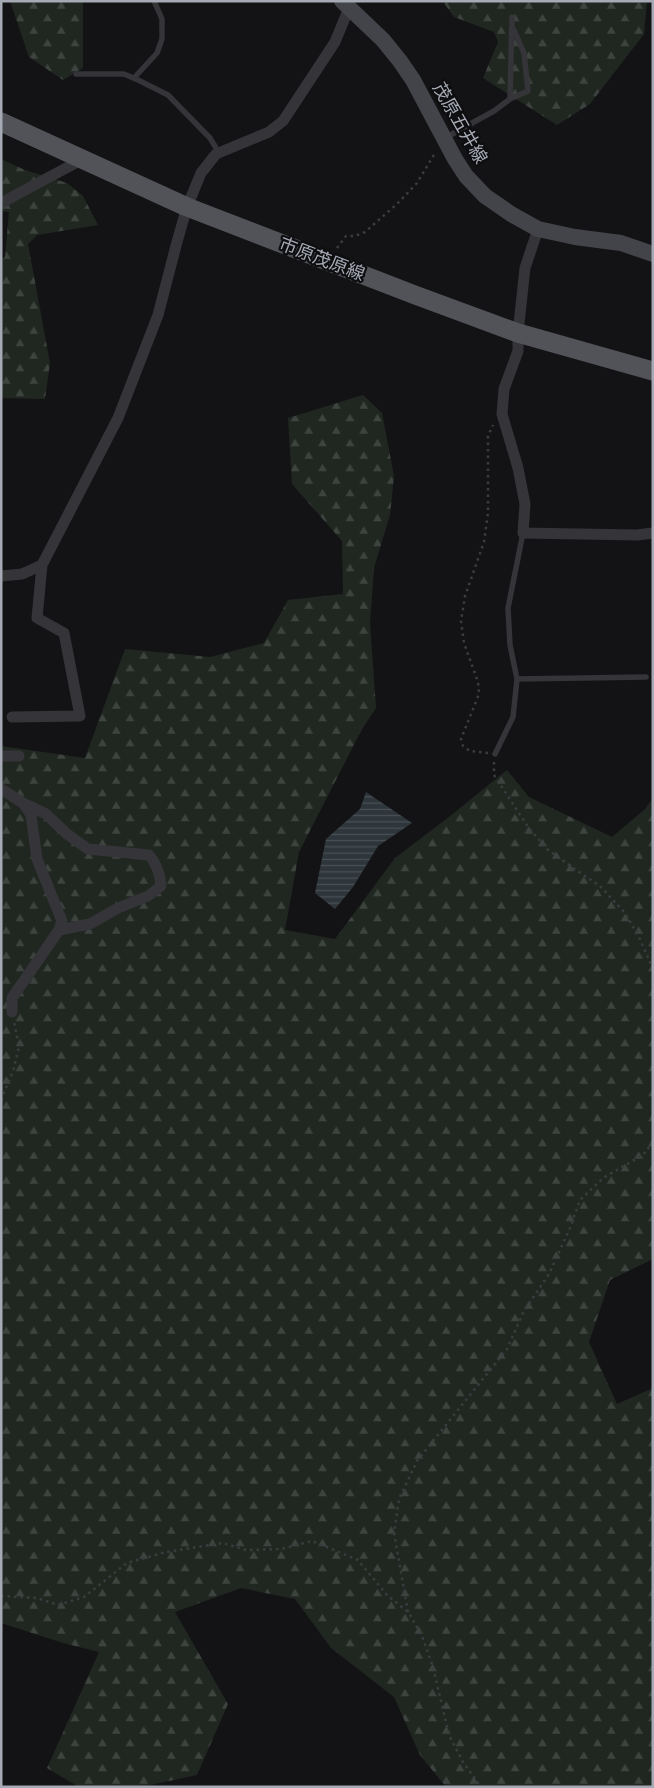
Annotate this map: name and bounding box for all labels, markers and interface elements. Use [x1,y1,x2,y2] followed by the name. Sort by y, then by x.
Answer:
[429,79,491,167] street label: 茂原五井線
[276,234,368,284] street label: 市原茂原線

